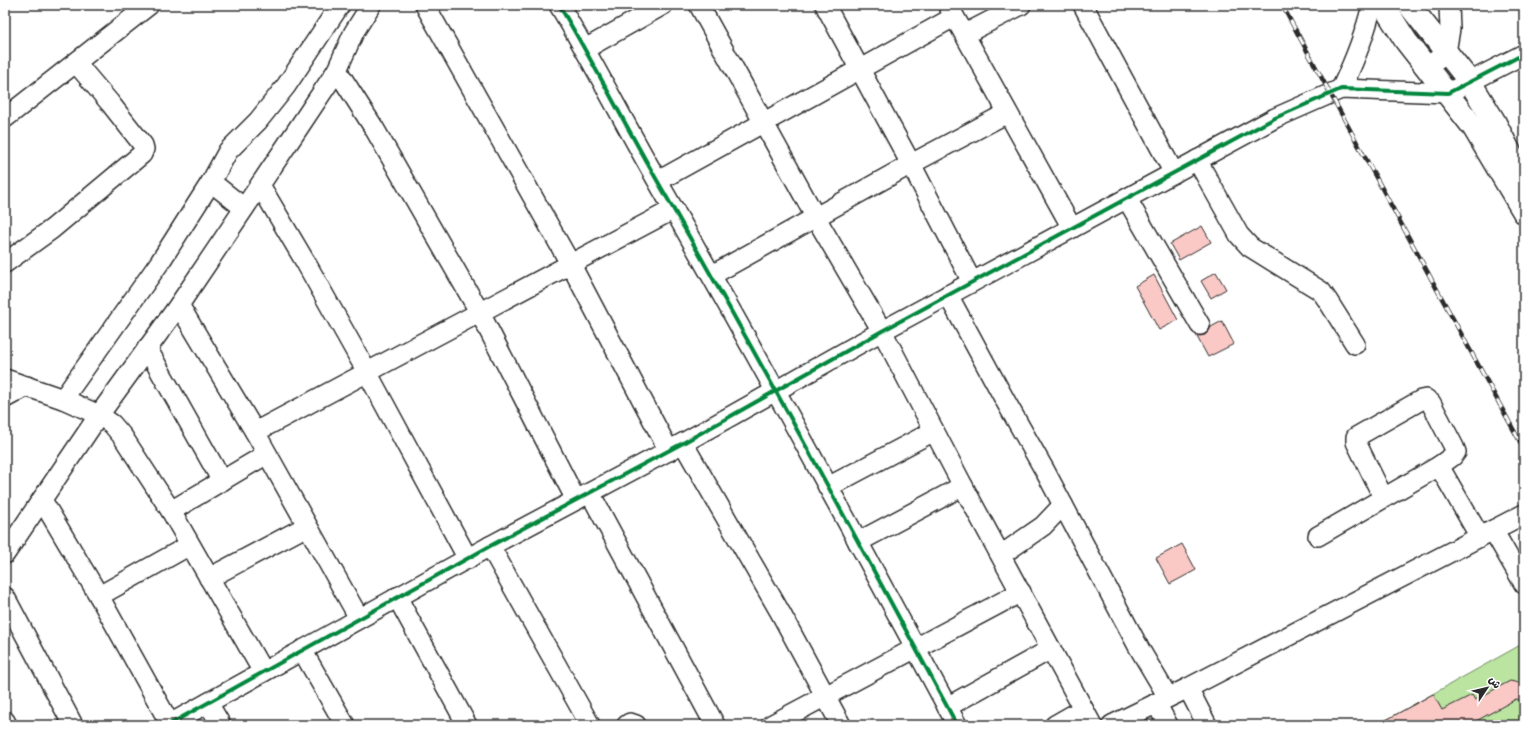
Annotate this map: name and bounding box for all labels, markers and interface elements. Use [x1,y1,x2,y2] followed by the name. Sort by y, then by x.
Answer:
[1467,668,1507,708] north arrow
[1485,673,1504,692] text: ش

